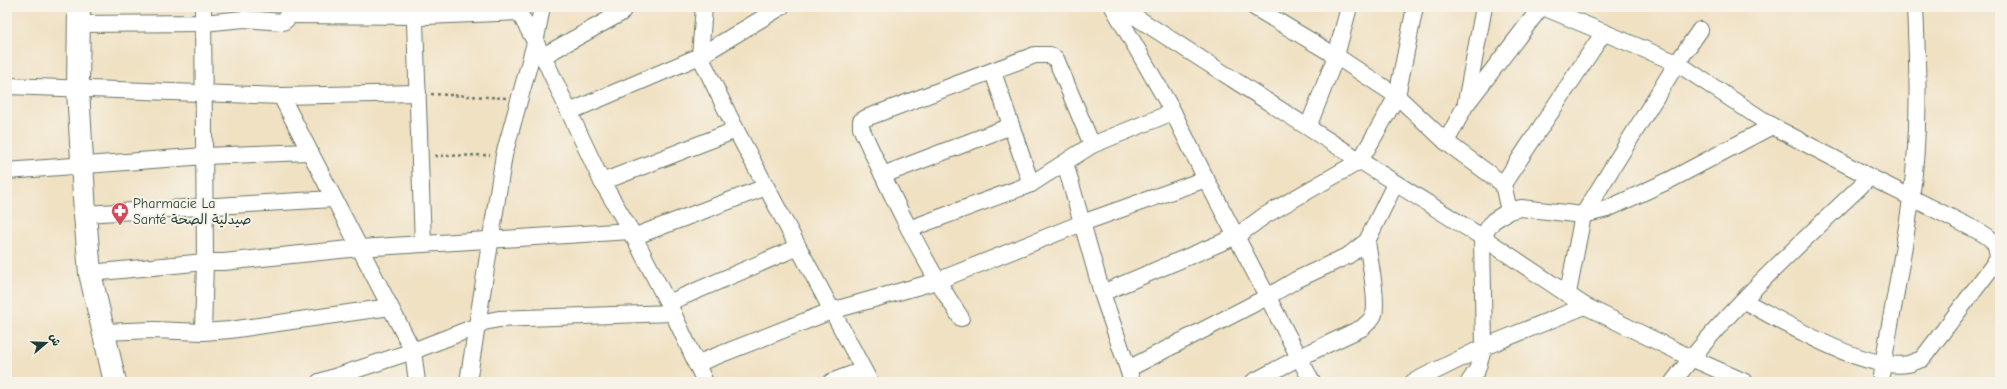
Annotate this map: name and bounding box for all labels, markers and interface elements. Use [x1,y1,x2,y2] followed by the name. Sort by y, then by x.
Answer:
[133,195,251,228] place label: Pharmacie La Santé صيدلية الصحة
[110,201,130,226] pharmacy icon: Pharmacie La Santé صيدلية الصحة
[26,323,66,363] north arrow
[47,332,63,348] text: ش

